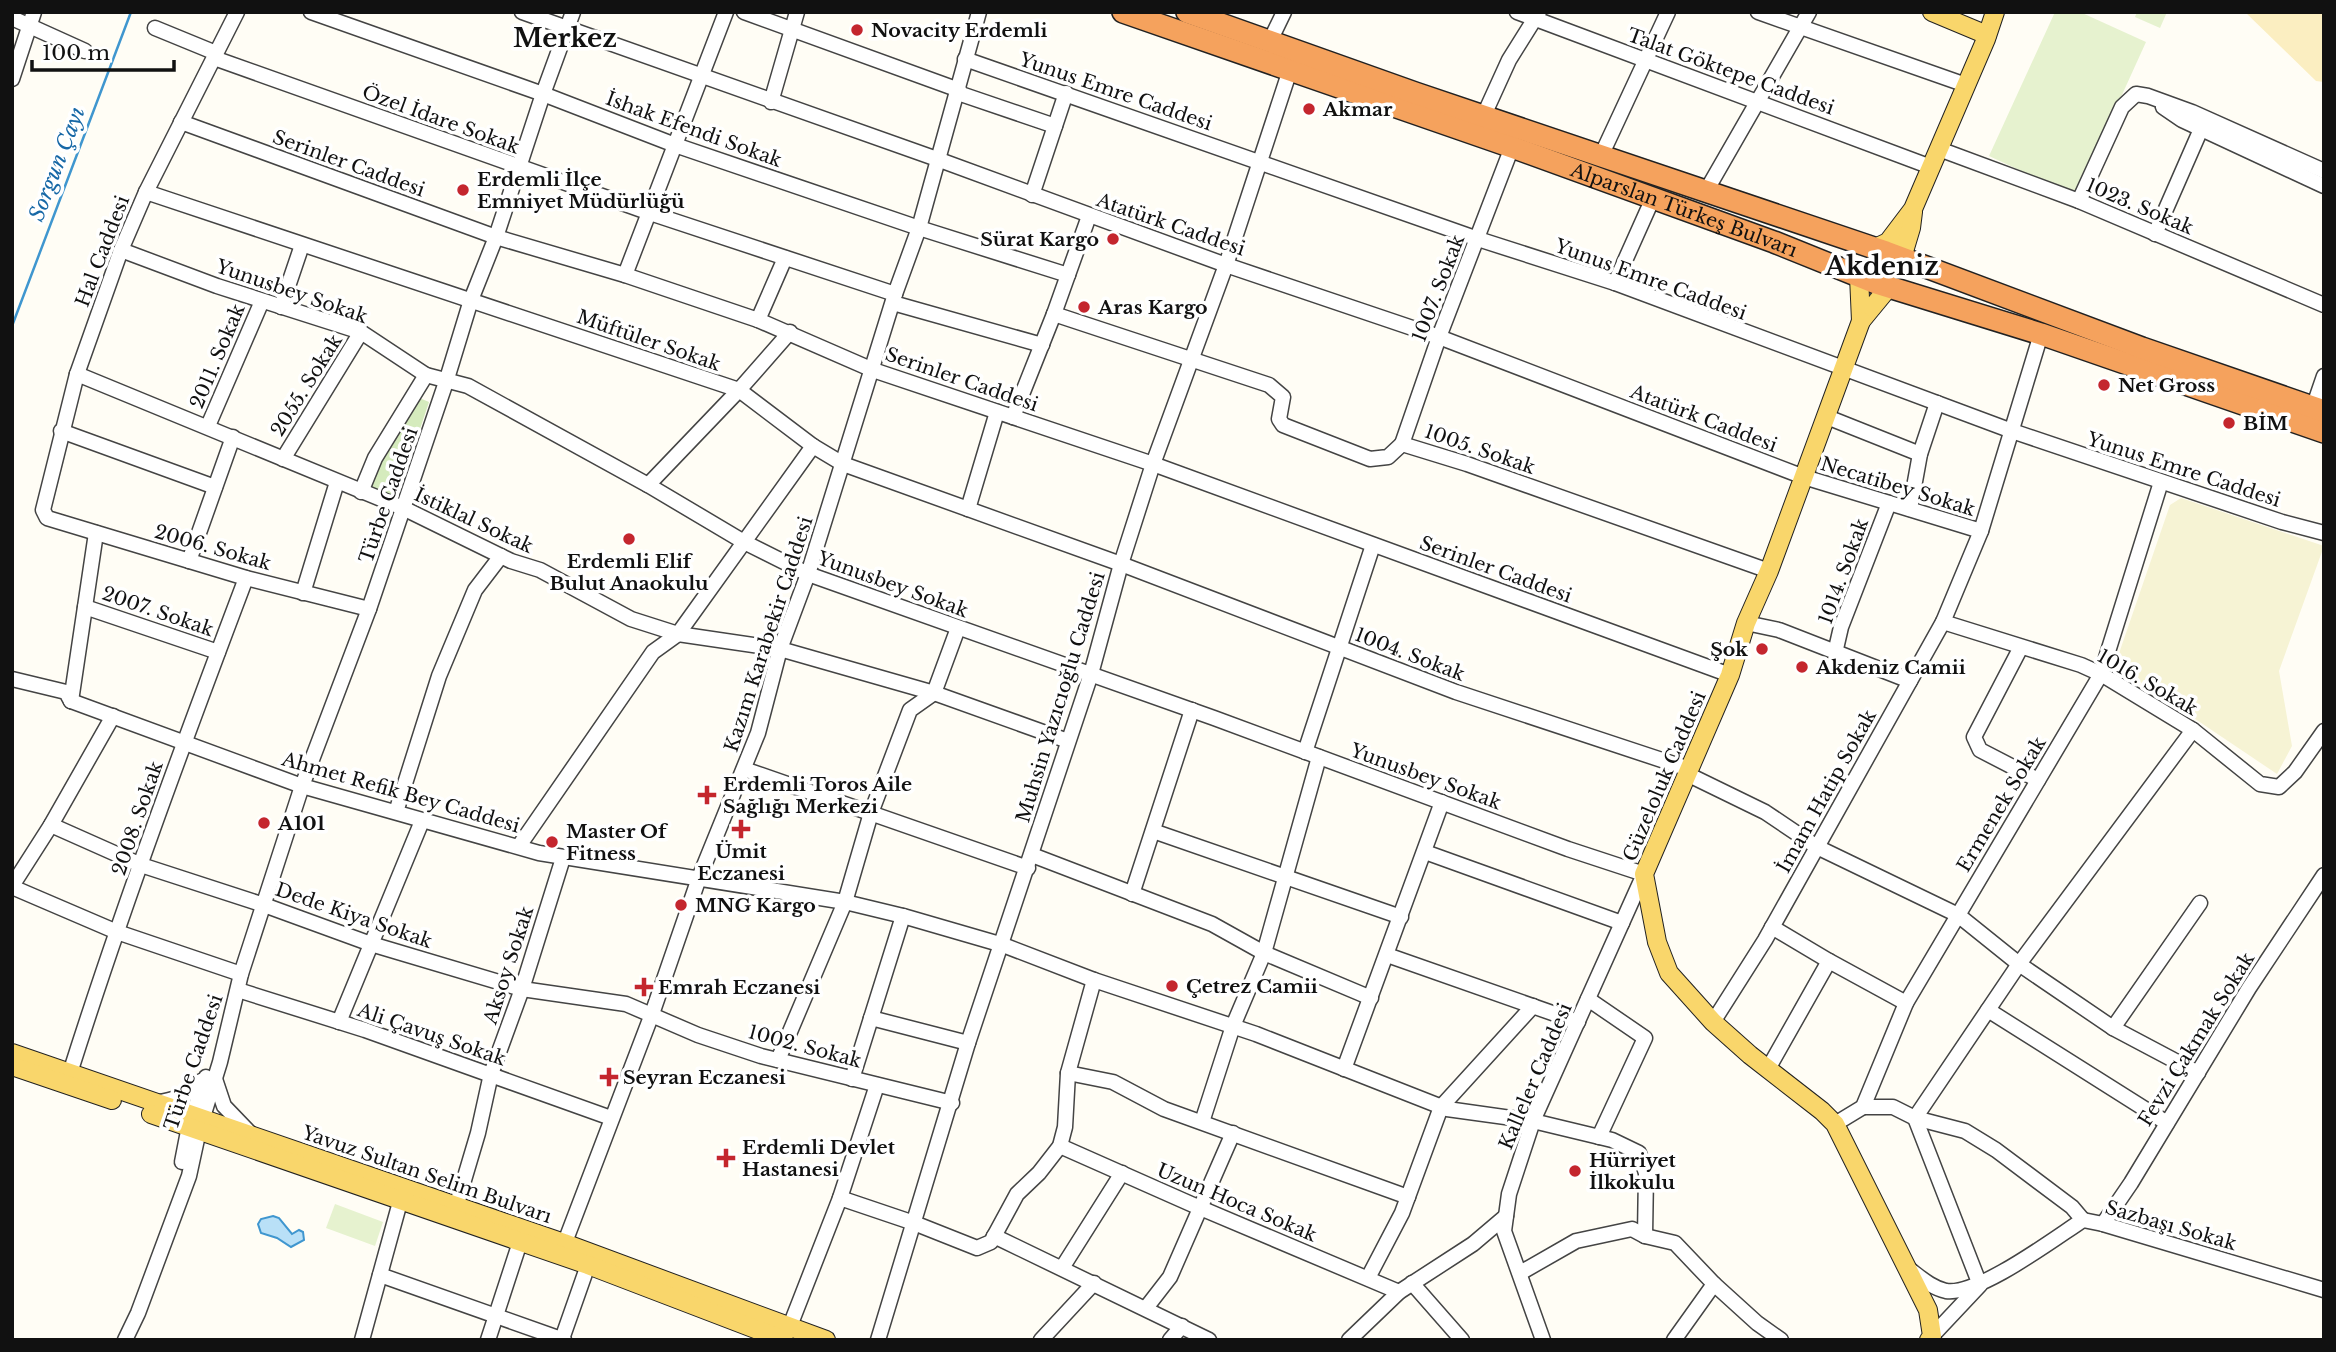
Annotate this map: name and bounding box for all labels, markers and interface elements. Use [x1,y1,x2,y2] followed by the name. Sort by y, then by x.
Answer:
[871,19,1047,42] place label: Novacity Erdemli
[513,22,617,54] district label: Merkez
[849,22,865,38] marker: Novacity Erdemli
[1624,23,1838,120] street label: Talat Göktepe Caddesi
[32,28,173,72] scale bar
[42,40,110,66] text: 100 m
[1016,47,1216,135] street label: Yunus Emre Caddesi
[359,80,523,159] street label: Özel İdare Sokak
[603,87,785,172] street label: İshak Efendi Sokak
[1322,98,1393,121] place label: Akmar
[1301,101,1317,117] marker: Akmar
[23,103,91,225] water label: Sorgun Çayı
[270,125,429,202] street label: Serinler Caddesi
[1567,158,1801,262] street label: Alparslan Türkeş Bulvarı
[477,168,685,213] place label: Erdemli İlçe Emniyet Müdürlüğü
[2083,173,2197,240] street label: 1023. Sokak
[455,182,471,198] marker: Erdemli İlçe Emniyet Müdürlüğü
[1093,188,1249,261] street label: Atatürk Caddesi
[71,192,134,310] street label: Hal Caddesi
[980,228,1099,251] place label: Sürat Kargo
[1105,231,1121,247] marker: Sürat Kargo
[1407,231,1470,345] street label: 1007. Sokak
[1551,234,1750,325] street label: Yunus Emre Caddesi
[1824,250,1939,282] district label: Akdeniz
[212,254,371,328] street label: Yunusbey Sokak
[1097,296,1208,319] place label: Aras Kargo
[1076,299,1092,315] marker: Aras Kargo
[185,300,250,412] street label: 2011. Sokak
[574,305,724,376] street label: Müftüler Sokak
[266,330,347,440] street label: 2055. Sokak
[882,343,1042,417] street label: Serinler Caddesi
[2118,374,2215,397] place label: Net Gross
[2096,377,2112,393] marker: Net Gross
[1626,380,1781,457] street label: Atatürk Caddesi
[2243,412,2288,435] place label: BİM
[2221,415,2237,431] marker: BİM
[1422,420,1538,479] street label: 1005. Sokak
[354,424,423,566] street label: Türbe Caddesi
[2083,427,2284,512] street label: Yunus Emre Caddesi
[1818,452,1978,521] street label: Necatibey Sokak
[411,483,537,558] street label: İstiklal Sokak
[720,513,818,755] street label: Kazım Karabekir Caddesi
[1814,515,1873,627] street label: 1014. Sokak
[152,520,274,575] street label: 2006. Sokak
[621,531,637,547] marker: Erdemli Elif Bulut Anaokulu
[1417,531,1576,608] street label: Serinler Caddesi
[813,546,972,623] street label: Yunusbey Sokak
[549,550,709,595] place label: Erdemli Elif Bulut Anaokulu
[1011,569,1110,825] street label: Muhsin Yazıcıoğlu Caddesi
[99,582,217,641] street label: 2007. Sokak
[1352,623,1468,686] street label: 1004. Sokak
[1710,638,1748,661] place label: Şok
[1754,641,1770,657] marker: Şok
[2094,645,2202,720] street label: 1016. Sokak
[1815,656,1966,679] place label: Akdeniz Camii
[1794,659,1810,675] marker: Akdeniz Camii
[1618,687,1711,865] street label: Güzeloluk Caddesi
[1772,705,1881,877] street label: İmam Hatip Sokak
[1952,732,2051,876] street label: Ermenek Sokak
[1346,738,1505,815] street label: Yunusbey Sokak
[278,747,523,838] street label: Ahmet Refik Bey Caddesi
[107,758,168,878] street label: 2008. Sokak
[723,773,912,818] place label: Erdemli Toros Aile Sağlığı Merkezi
[697,785,717,805] marker: Erdemli Toros Aile Sağlığı Merkezi
[277,812,325,835] place label: A101
[256,815,272,831] marker: A101
[566,820,669,865] place label: Master Of Fitness
[733,821,749,837] marker: Ümit Eczanesi
[544,834,560,850] marker: Master Of Fitness
[697,840,785,885] place label: Ümit Eczanesi
[272,878,436,953] street label: Dede Kiya Sokak
[695,894,816,917] place label: MNG Kargo
[673,897,689,913] marker: MNG Kargo
[478,903,538,1028] street label: Aksoy Sokak
[2134,948,2259,1130] street label: Fevzi Çakmak Sokak
[1186,975,1318,998] place label: Çetrez Camii
[658,976,820,999] place label: Emrah Eczanesi
[1164,978,1180,994] marker: Çetrez Camii
[636,979,652,995] marker: Emrah Eczanesi
[159,991,228,1133] street label: Türbe Caddesi
[354,998,509,1071] street label: Ali Çavuş Sokak
[1494,999,1577,1153] street label: Kalleler Caddesi
[746,1020,864,1073] street label: 1002. Sokak
[623,1066,786,1089] place label: Seyran Eczanesi
[601,1069,617,1085] marker: Seyran Eczanesi
[298,1121,555,1228] street label: Yavuz Sultan Selim Bulvarı
[742,1136,896,1181] place label: Erdemli Devlet Hastanesi
[716,1148,736,1168] marker: Erdemli Devlet Hastanesi
[1589,1149,1677,1194] place label: Hürriyet İlkokulu
[1153,1158,1321,1247] street label: Uzun Hoca Sokak
[1567,1163,1583,1179] marker: Hürriyet İlkokulu
[2103,1196,2239,1255] street label: Sazbaşı Sokak

